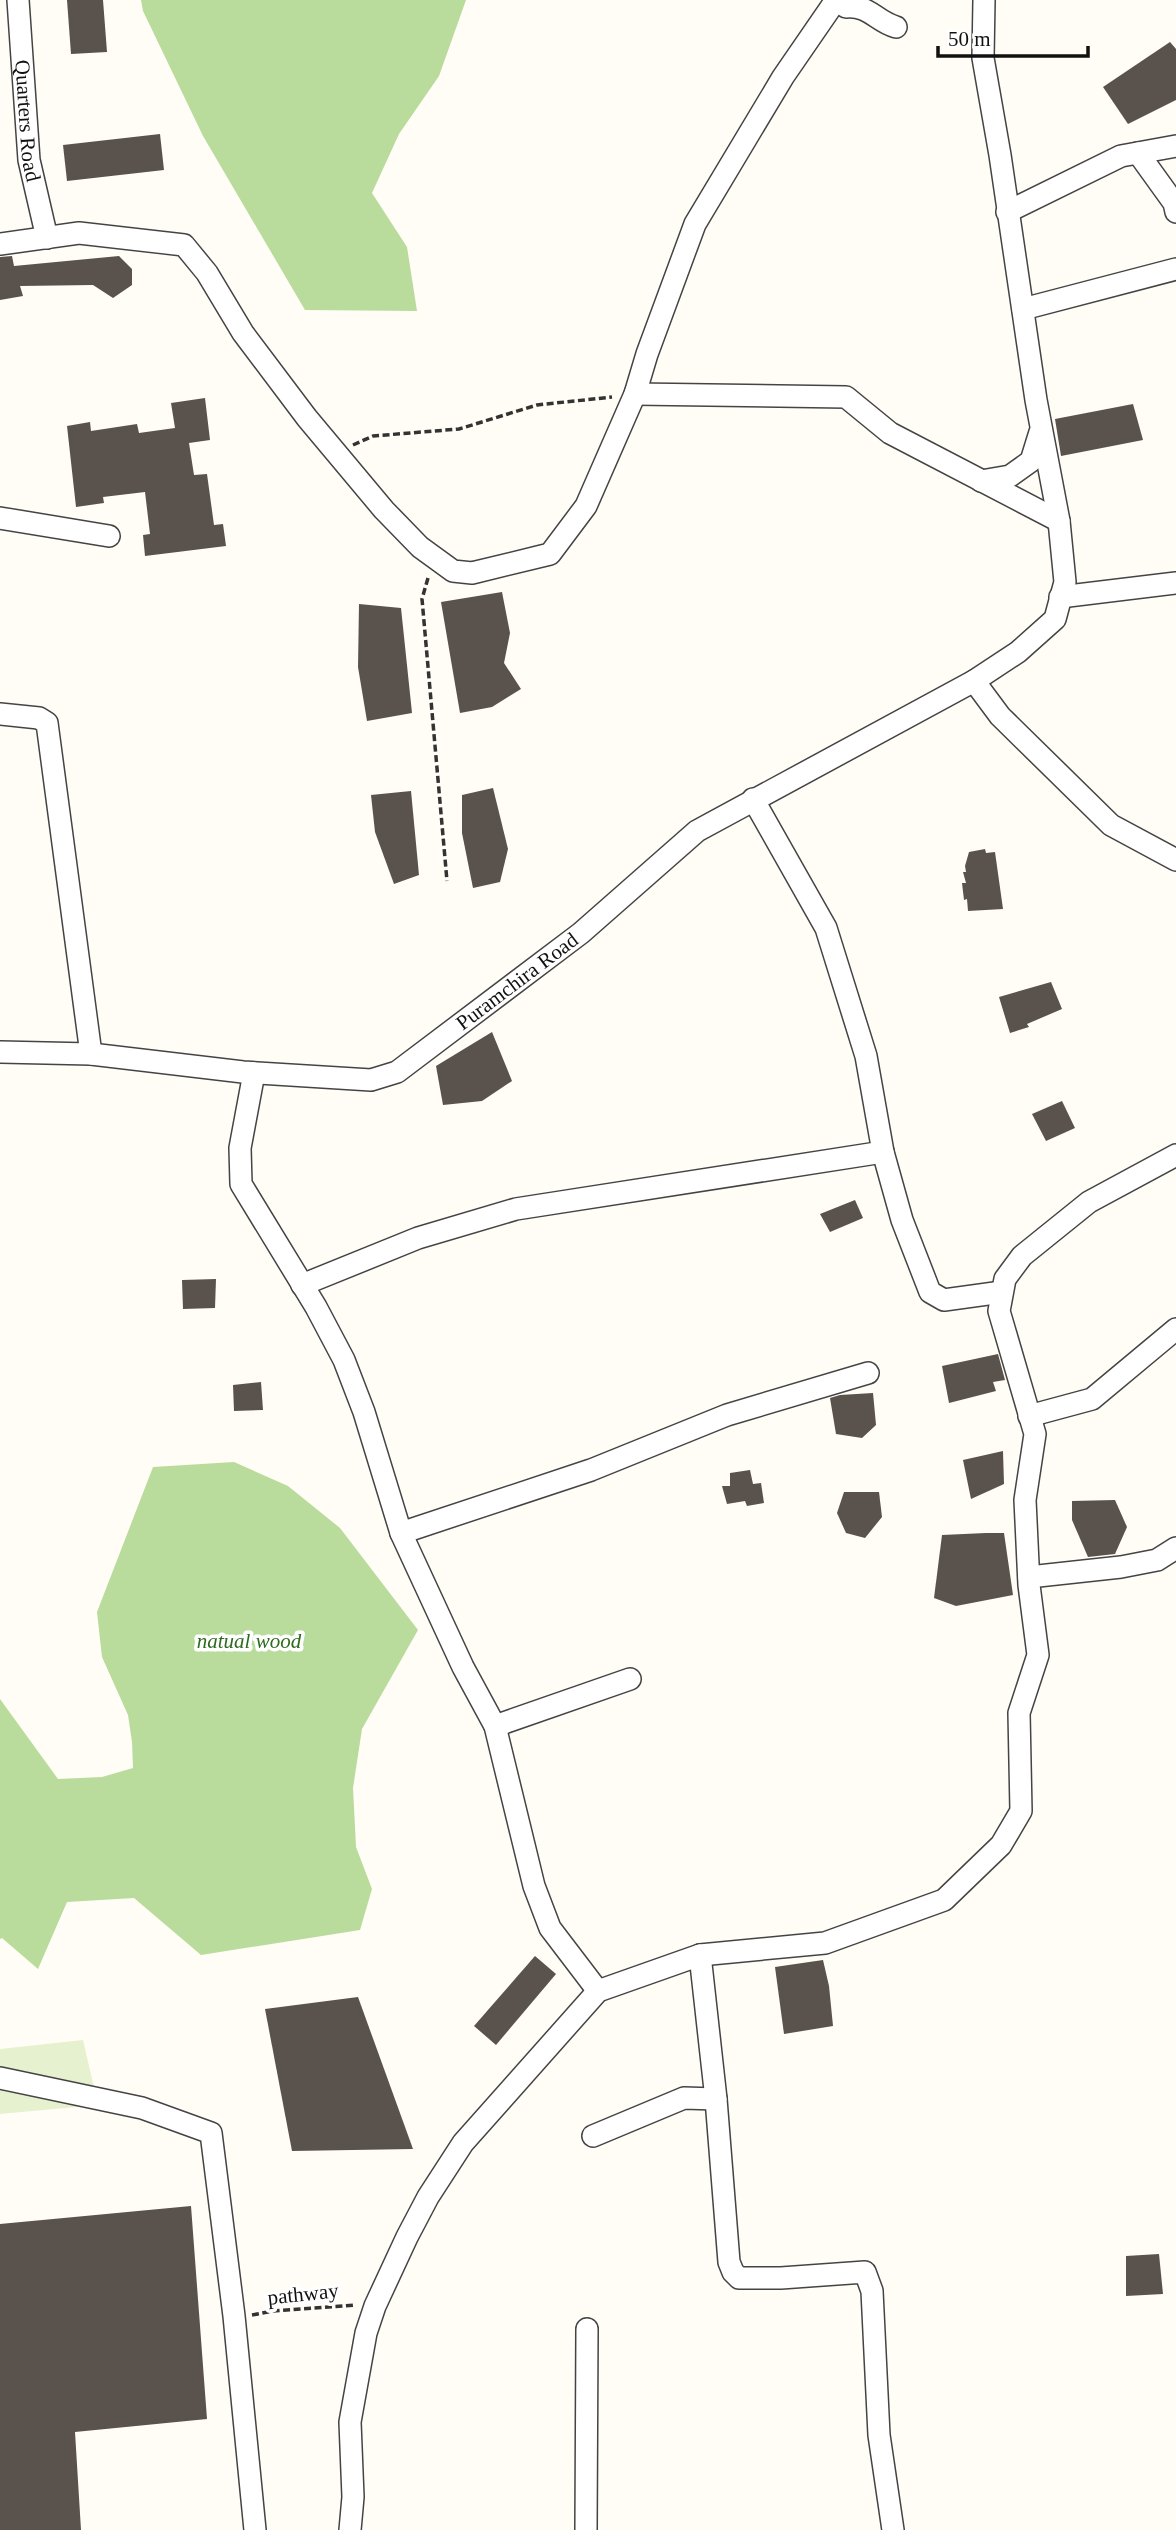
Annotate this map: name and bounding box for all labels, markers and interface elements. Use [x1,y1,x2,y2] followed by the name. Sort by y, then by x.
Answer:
[938,14,1088,58] scale bar
[948,27,991,51] text: 50 m
[10,59,46,184] street label: Quarters Road
[451,927,583,1035] street label: Puramchira Road
[197,1629,302,1653] park label: natual wood
[266,2278,340,2310] street label: pathway

